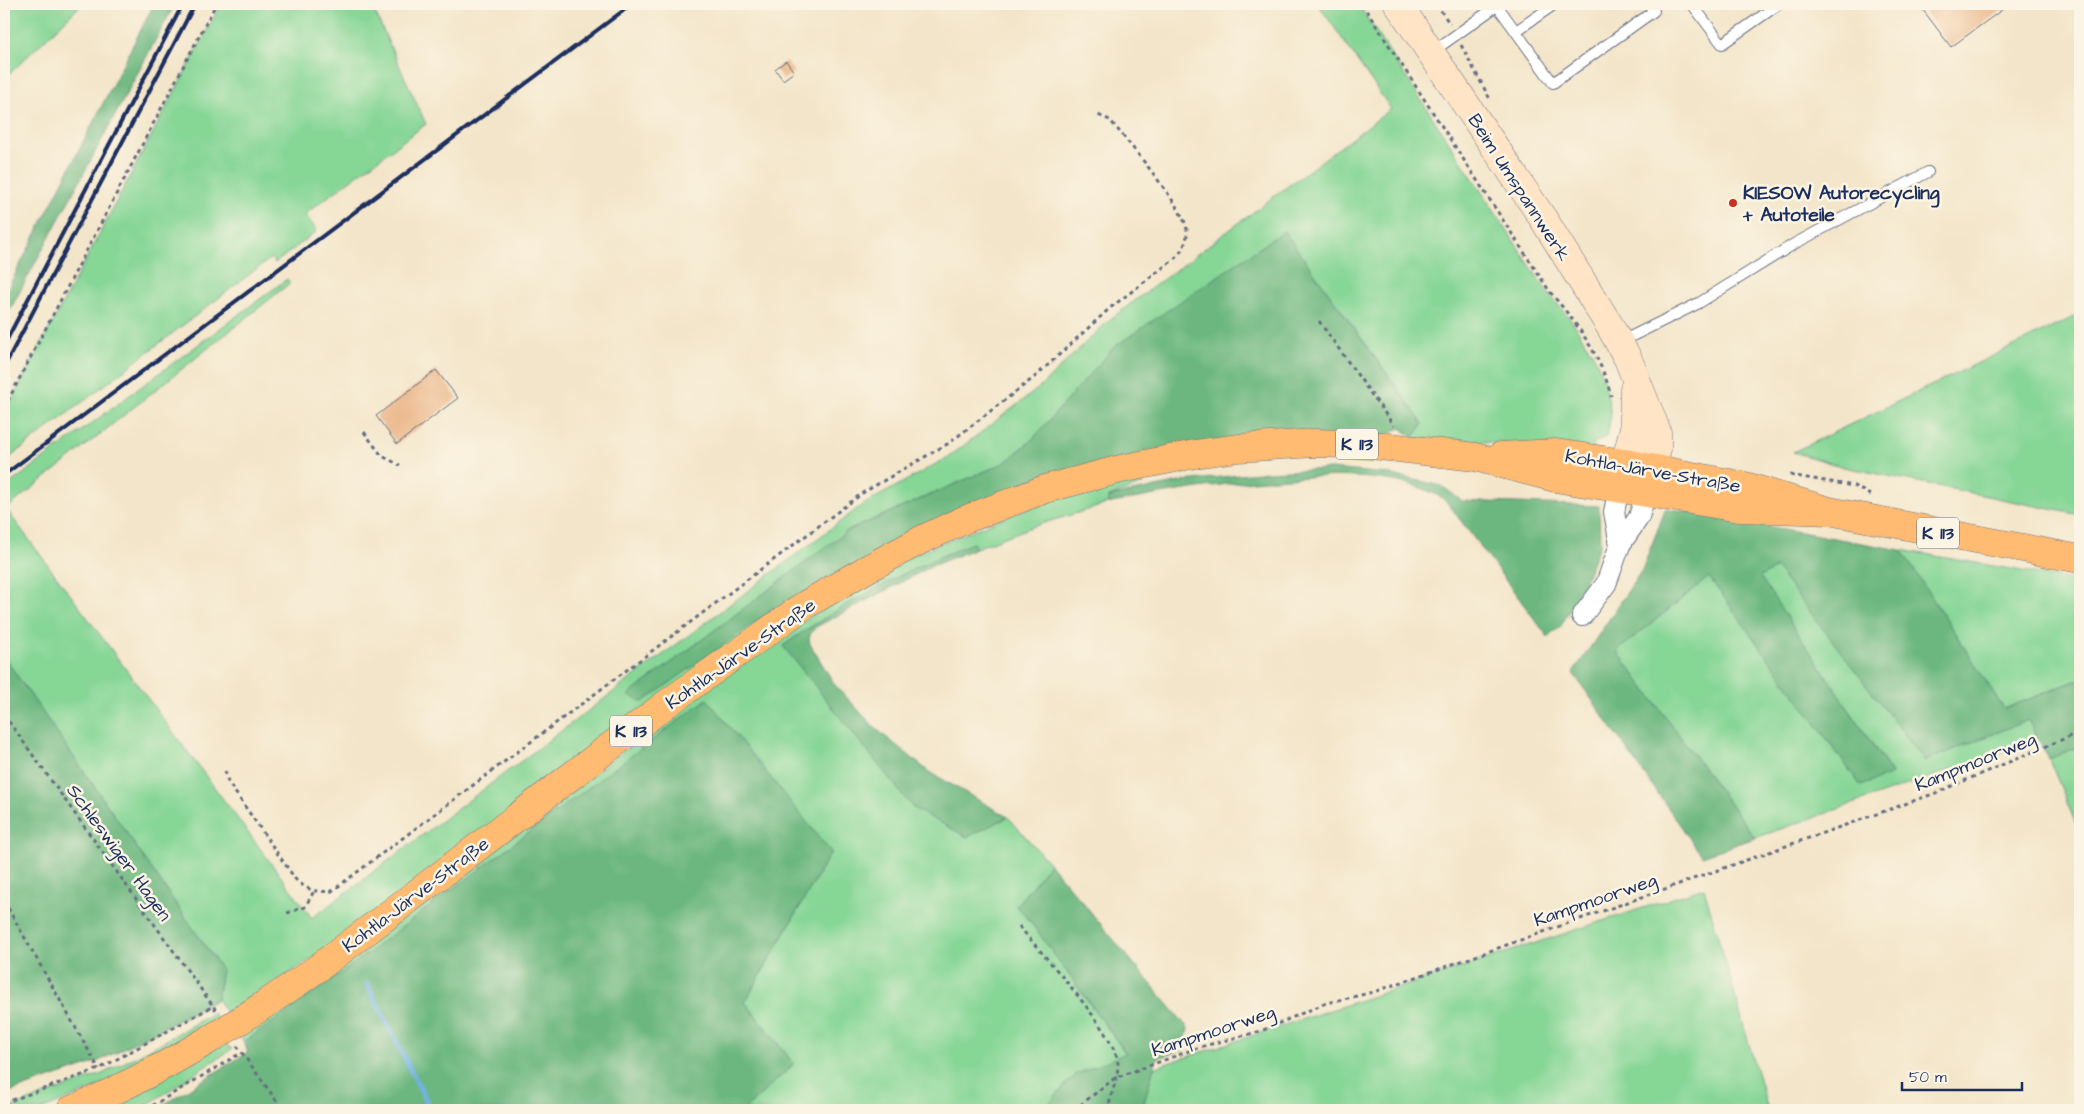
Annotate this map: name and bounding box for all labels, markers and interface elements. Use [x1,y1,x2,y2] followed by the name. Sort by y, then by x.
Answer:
[1461,109,1577,267] street label: Beim Umspannwerk
[1742,180,1940,229] place label: KIESOW Autorecycling + Autoteile
[1727,197,1739,209] marker: KIESOW Autorecycling + Autoteile
[1336,428,1378,459] road number: K 113
[1563,443,1743,500] street label: Kohtla-Järve-Straße
[1917,518,1959,548] road number: K 113
[660,592,821,716] street label: Kohtla-Järve-Straße
[610,716,652,746] road number: K 113
[1911,726,2041,800] street label: Kampmoorweg
[59,779,178,928] street label: Schleswiger Hagen
[337,831,495,960] street label: Kohtla-Järve-Straße
[1530,867,1661,935] street label: Kampmoorweg
[1148,999,1279,1065] street label: Kampmoorweg
[1902,1059,2022,1091] scale bar
[1909,1067,1947,1088] text: 50 m

